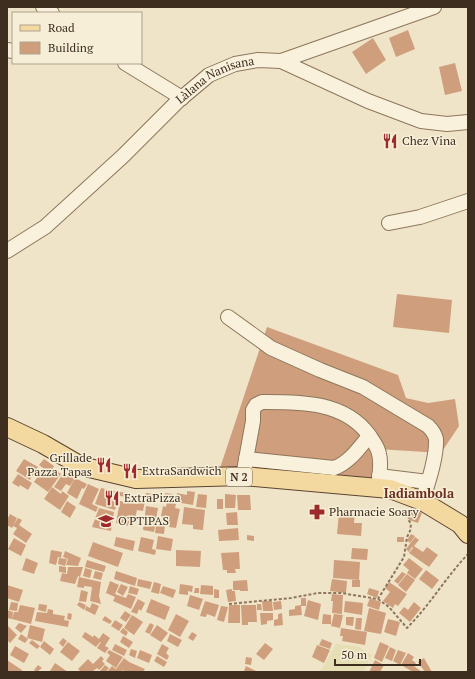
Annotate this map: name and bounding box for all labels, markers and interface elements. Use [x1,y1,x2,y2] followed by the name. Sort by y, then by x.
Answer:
[12,12,142,64] legend
[48,20,75,35] text: Road
[48,40,94,55] text: Building
[172,53,255,107] street label: Làlana Nanisana
[381,132,399,150] restaurant icon: Chez Vina
[402,133,456,148] place label: Chez Vina
[27,450,92,479] place label: Grillade Pazza Tapas
[95,456,113,474] restaurant icon: Grillade Pazza Tapas
[121,462,139,480] restaurant icon: ExtraSandwich
[142,463,222,478] place label: ExtraSandwich
[226,468,252,486] road number: N 2
[384,484,455,502] district label: Iadiambola
[103,489,121,507] restaurant icon: ExtraPizza
[124,490,181,505] place label: ExtraPizza
[308,503,326,521] pharmacy icon: Pharmacie Soary
[329,504,419,519] place label: Pharmacie Soary
[97,512,115,530] school or university icon: O'PTIPAS
[118,513,169,528] place label: O'PTIPAS
[335,641,420,667] scale bar
[341,647,368,662] text: 50 m

